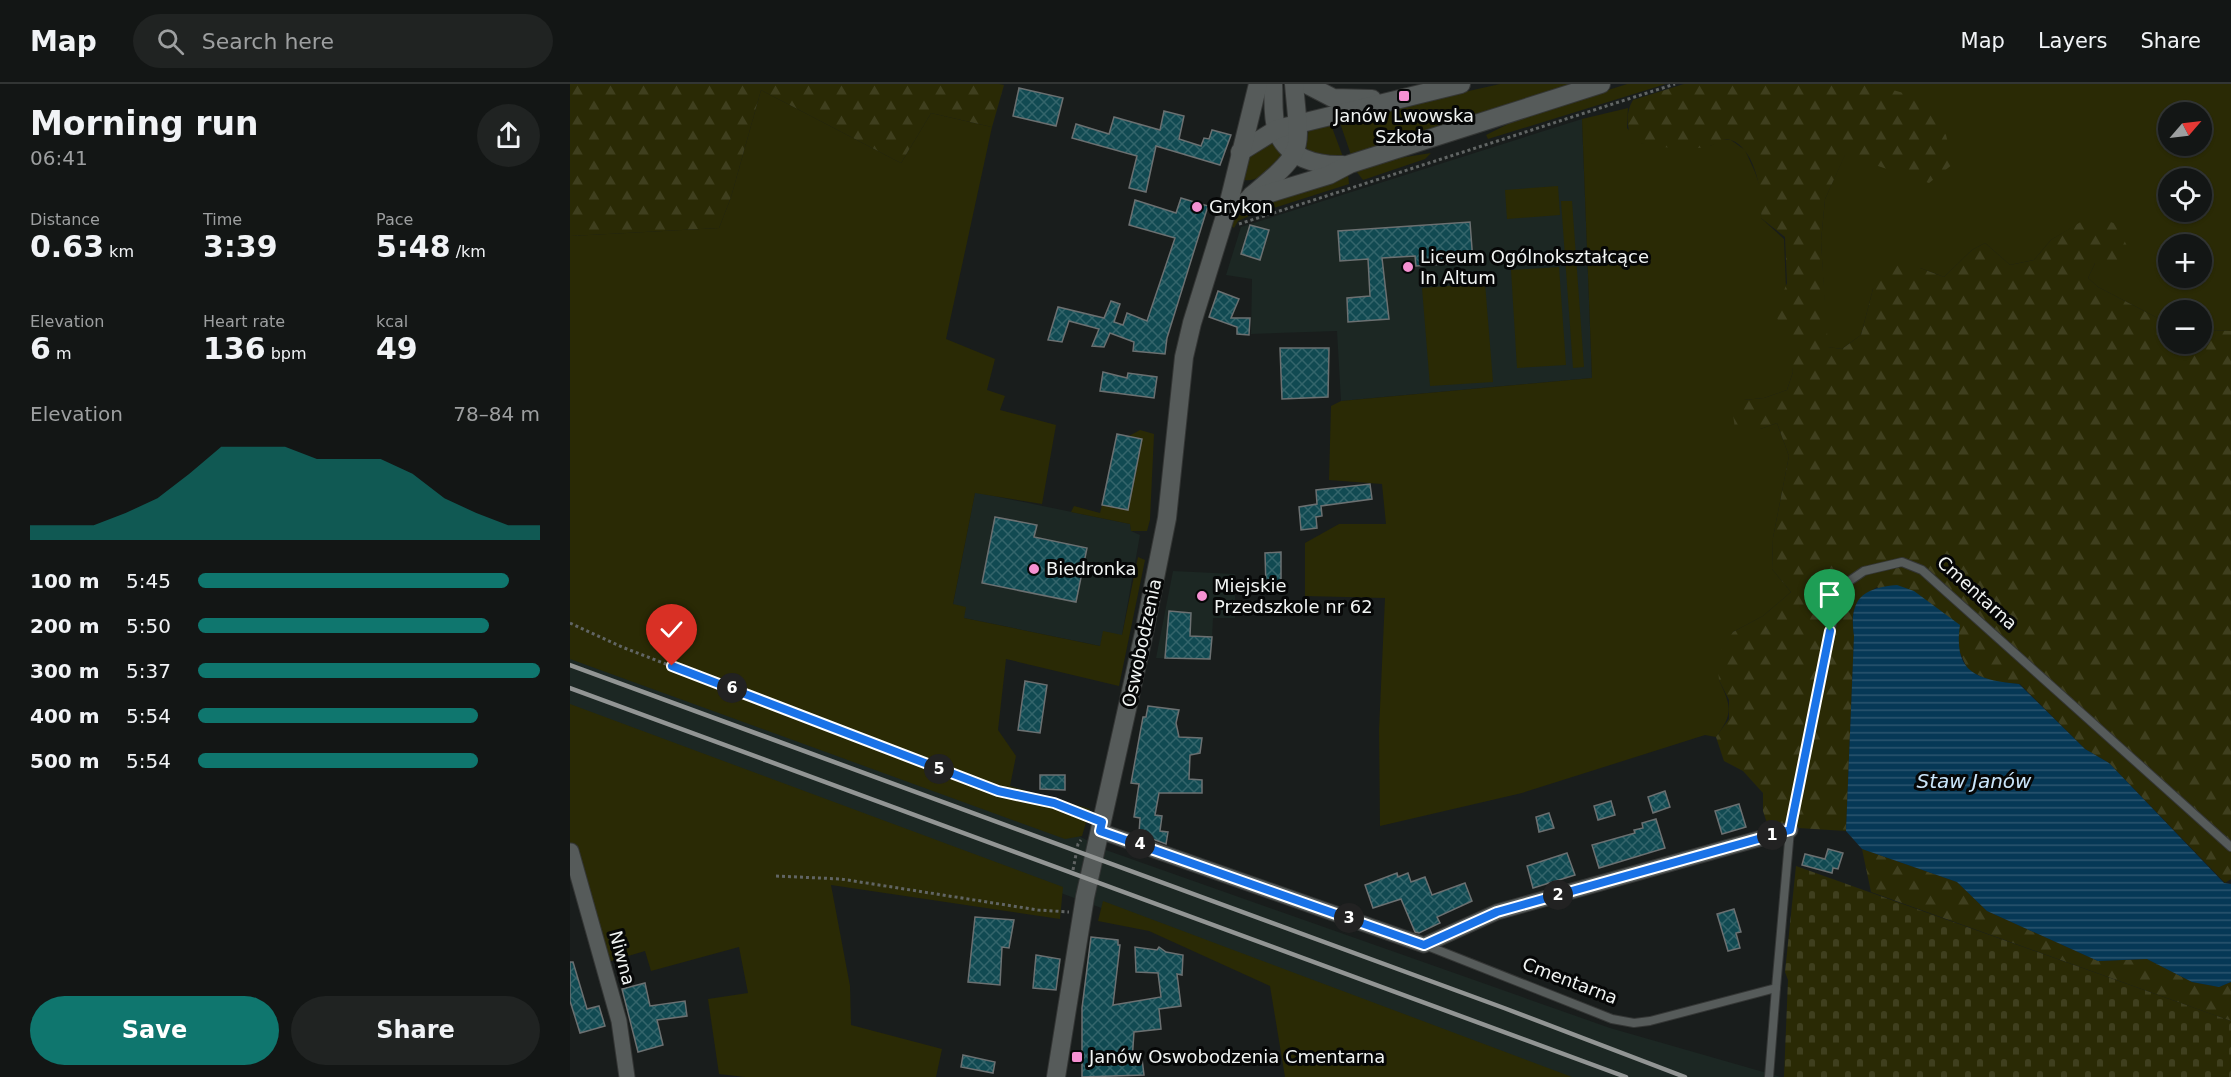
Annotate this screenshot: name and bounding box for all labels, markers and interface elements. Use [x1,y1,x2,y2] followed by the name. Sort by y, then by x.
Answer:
[133,14,553,68] search box
[30,25,97,58] text: Map
[154,25,187,58] icon: search
[202,29,334,54] text: Search here
[1961,29,2005,53] text: Map
[2038,29,2107,53] text: Layers
[2140,29,2201,53] text: Share
[1397,89,1411,103] marker: Janów Lwowska Szkoła
[2158,102,2212,156] north arrow
[2158,102,2212,354] map controls
[30,104,258,143] text: Morning run
[477,104,540,167] button: share
[1333,105,1474,147] place label: Janów Lwowska Szkoła
[30,146,88,170] text: 06:41
[2158,168,2212,222] button: locate
[1209,196,1273,217] place label: Grykon
[1190,200,1204,214] marker: Grykon
[30,210,100,229] text: Distance
[203,210,242,229] text: Time
[376,210,413,229] text: Pace
[30,229,104,264] text: 0.63
[203,229,278,264] text: 3:39
[376,229,451,264] text: 5:48
[2158,234,2212,288] button: +
[104,242,134,261] text: km
[451,242,486,261] text: /km
[1420,246,1649,288] place label: Liceum Ogólnokształcące In Altum
[1401,260,1415,274] marker: Liceum Ogólnokształcące In Altum
[2158,300,2212,354] button: −
[30,312,104,331] text: Elevation
[203,312,285,331] text: Heart rate
[376,312,408,331] text: kcal
[30,331,51,366] text: 6
[203,331,266,366] text: 136
[376,331,418,366] text: 49
[51,344,72,363] text: m
[266,344,307,363] text: bpm
[30,402,123,426] text: Elevation
[453,402,540,426] text: 78–84 m
[1933,551,2022,634] street label: Cmentarna
[1046,558,1136,579] place label: Biedronka
[1027,562,1041,576] marker: Biedronka
[30,569,100,593] text: 100 m
[126,569,171,593] text: 5:45
[1804,569,1855,631] pin
[1214,575,1373,617] place label: Miejskie Przedszkole nr 62
[1118,577,1165,709] street label: Oswobodzenia
[1813,578,1846,611] icon: arrive
[1195,589,1209,603] marker: Miejskie Przedszkole nr 62
[646,604,697,666] pin
[655,613,688,646] icon: check
[30,614,100,638] text: 200 m
[126,614,171,638] text: 5:50
[30,659,100,683] text: 300 m
[126,659,171,683] text: 5:37
[717,673,747,703] pin: 6
[726,678,738,697] text: 6
[30,704,100,728] text: 400 m
[126,704,171,728] text: 5:54
[30,749,100,773] text: 500 m
[126,749,171,773] text: 5:54
[924,754,954,784] pin: 5
[933,759,945,778] text: 5
[1917,769,2032,793] water label: Staw Janów
[1757,820,1787,850] pin: 1
[1766,825,1778,844] text: 1
[1125,829,1155,859] pin: 4
[1134,834,1146,853] text: 4
[1543,880,1573,910] pin: 2
[1552,885,1564,904] text: 2
[1334,903,1364,933] pin: 3
[1343,908,1355,927] text: 3
[605,928,640,987] street label: Niwna
[1520,953,1621,1008] street label: Cmentarna
[30,996,279,1065] button: Save
[291,996,540,1065] button: Share
[1088,1046,1385,1067] place label: Janów Oswobodzenia Cmentarna
[1070,1050,1084,1064] marker: Janów Oswobodzenia Cmentarna

